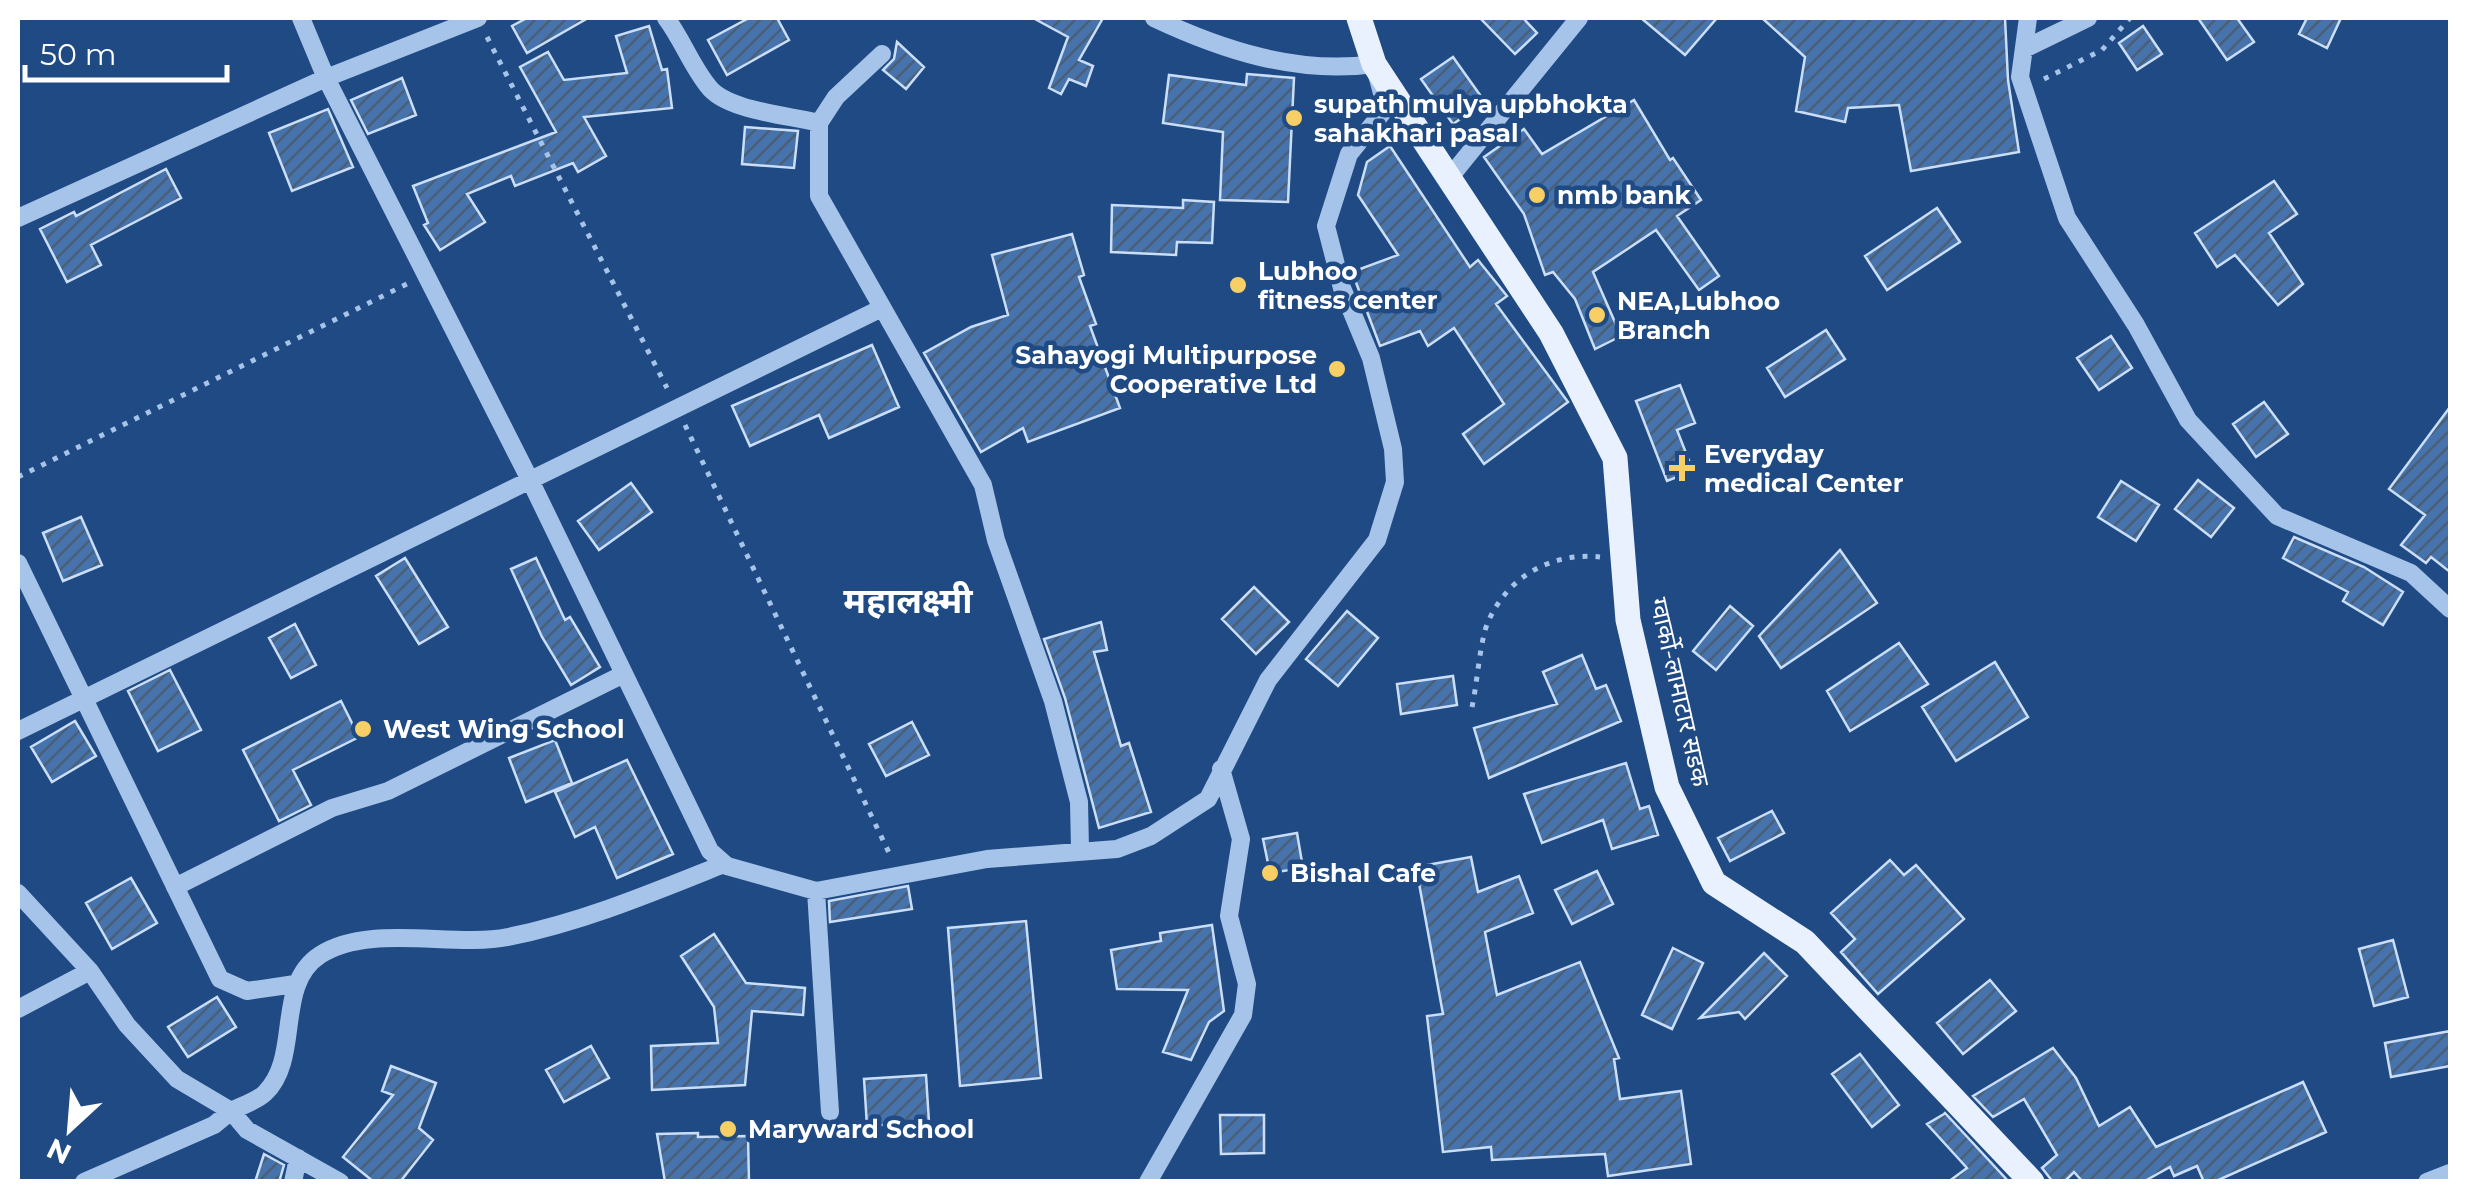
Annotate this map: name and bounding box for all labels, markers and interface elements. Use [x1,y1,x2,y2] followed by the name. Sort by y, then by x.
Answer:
[25,20,228,82] scale bar
[40,36,117,73] text: 50 m
[1314,89,1628,148] place label: supath mulya upbhokta sahakhari pasal
[1283,107,1305,129] marker: supath mulya upbhokta sahakhari pasal
[1557,180,1692,210] place label: nmb bank
[1526,184,1548,206] marker: nmb bank
[1258,256,1438,315] place label: Lubhoo fitness center
[1227,274,1249,296] marker: Lubhoo fitness center
[1617,286,1780,345] place label: NEA,Lubhoo Branch
[1586,304,1608,326] marker: NEA,Lubhoo Branch
[1015,340,1317,399] place label: Sahayogi Multipurpose Cooperative Ltd
[1326,358,1348,380] marker: Sahayogi Multipurpose Cooperative Ltd
[1704,439,1904,498] place label: Everyday medical Center
[1669,455,1695,481] marker: Everyday medical Center
[843,579,973,622] district label: महालक्ष्मी
[1644,595,1716,790] street label: ग्वार्को-लामाटार सडक
[383,714,624,744] place label: West Wing School
[352,718,374,740] marker: West Wing School
[1290,858,1436,888] place label: Bishal Cafe
[1259,862,1281,884] marker: Bishal Cafe
[20,1079,120,1179] north arrow
[748,1114,974,1144] place label: Maryward School
[717,1118,739,1140] marker: Maryward School
[41,1131,77,1172] text: N

